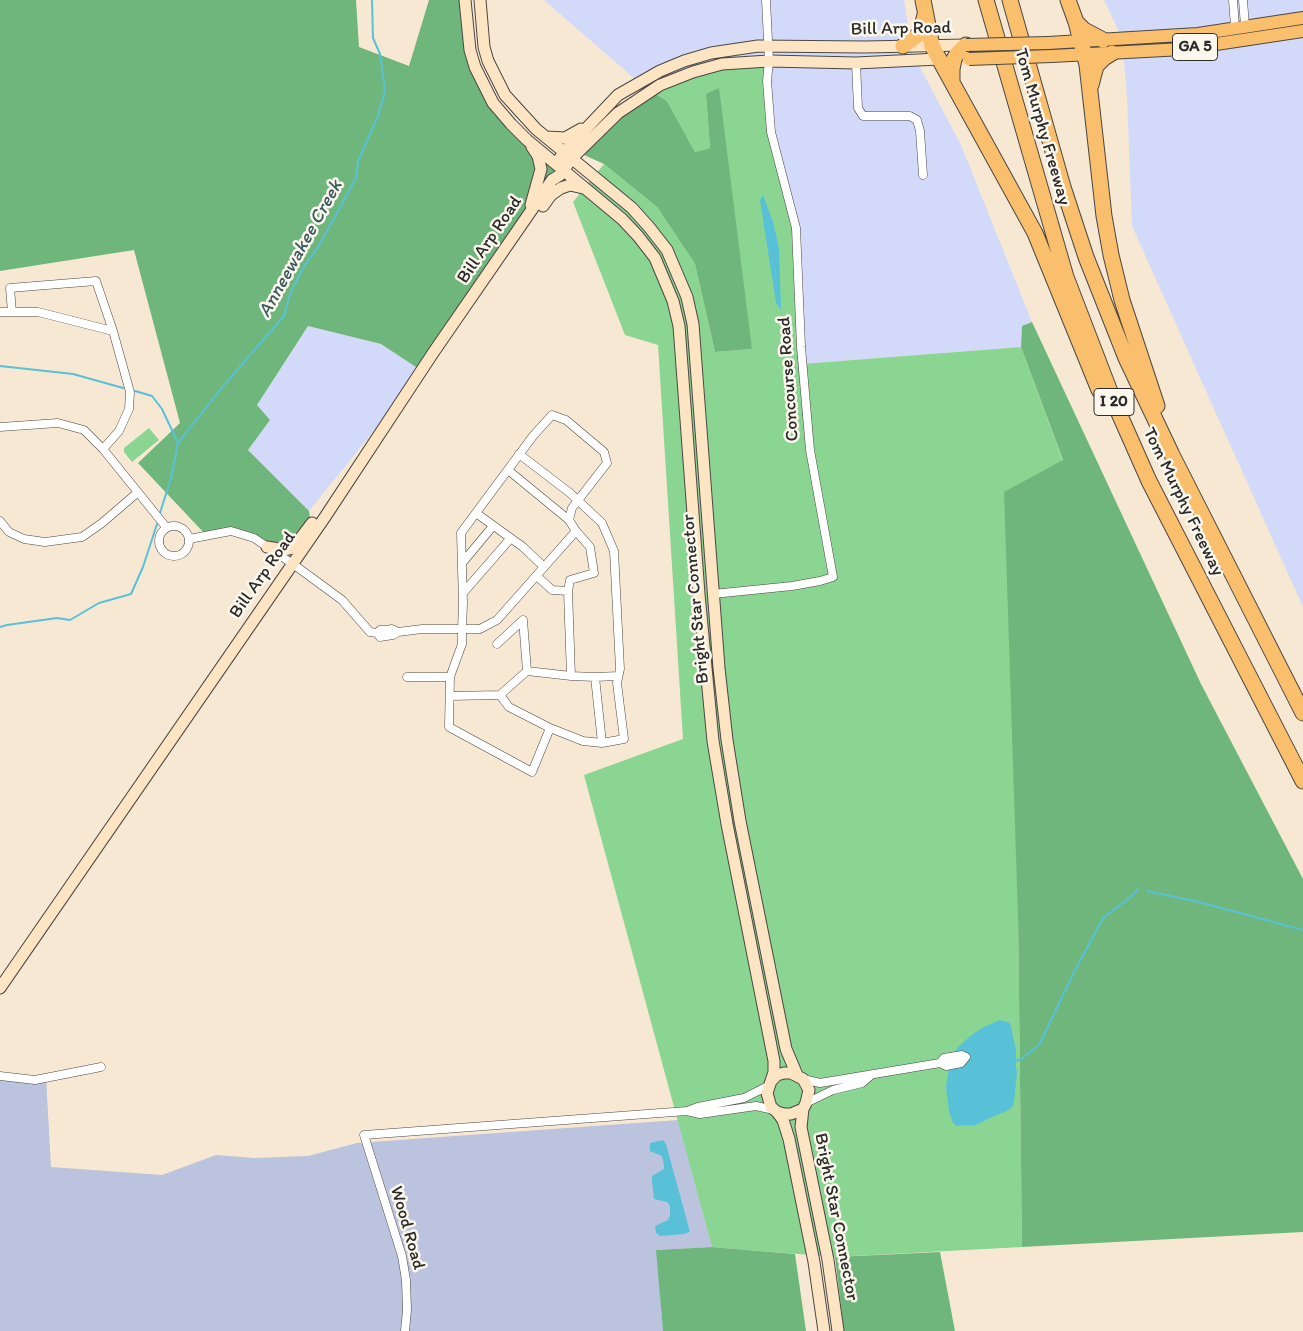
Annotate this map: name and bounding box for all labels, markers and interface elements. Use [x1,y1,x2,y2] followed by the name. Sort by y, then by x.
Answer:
[850,17,952,41] street label: Bill Arp Road
[1172,34,1218,61] road number: GA 5
[1009,46,1075,208] street label: Tom Murphy Freeway
[254,176,348,322] water label: Anneewakee Creek
[453,192,527,288] street label: Bill Arp Road
[774,316,804,442] street label: Concourse Road
[1094,388,1134,416] road number: I 20
[1138,424,1228,580] street label: Tom Murphy Freeway
[678,513,714,685] street label: Bright Star Connector
[225,528,301,622] street label: Bill Arp Road
[809,1131,863,1303] street label: Bright Star Connector
[385,1184,429,1272] street label: Wood Road

